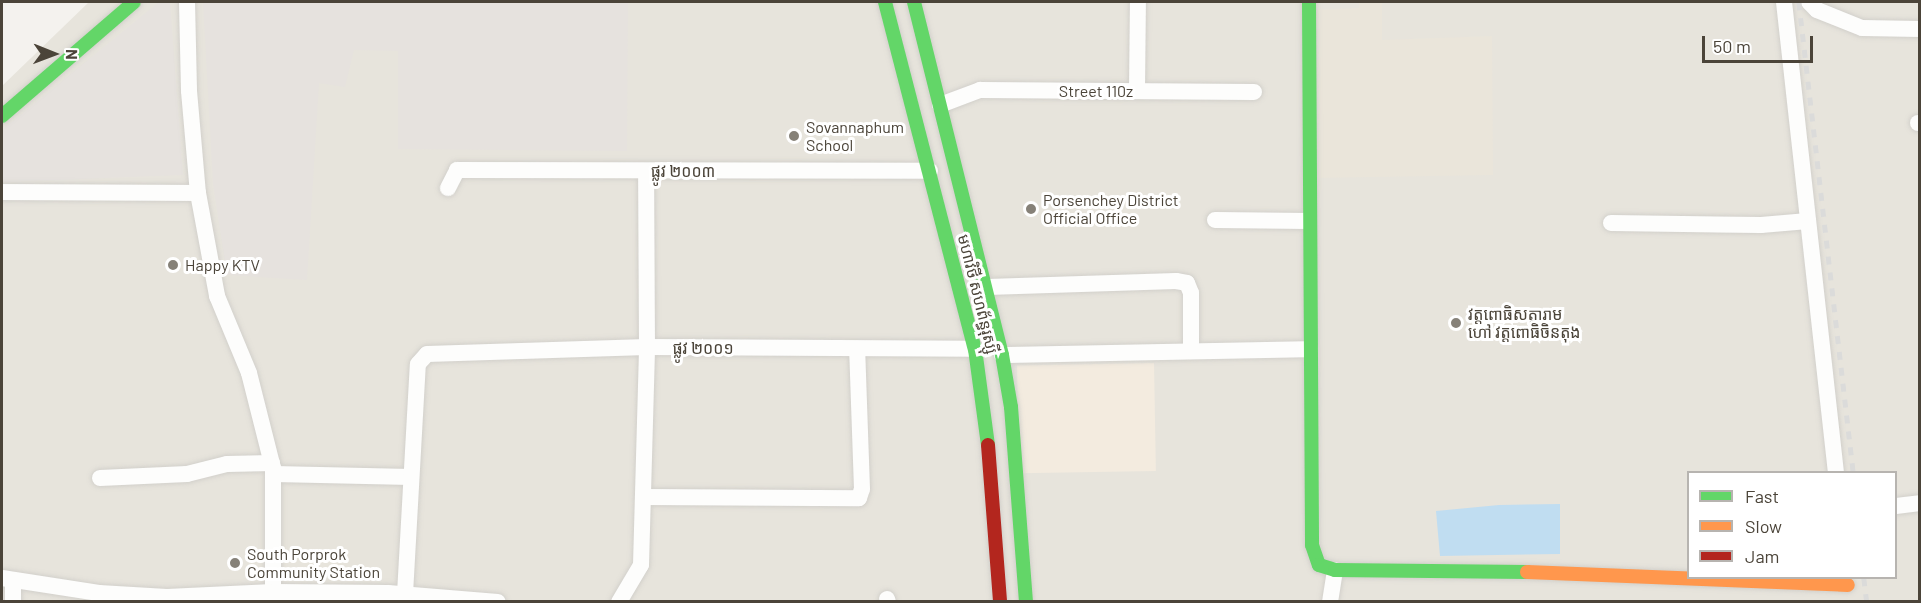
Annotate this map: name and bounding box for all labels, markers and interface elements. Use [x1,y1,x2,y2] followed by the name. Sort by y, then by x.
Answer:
[24,24,84,84] north arrow
[1705,24,1816,62] scale bar
[1713,35,1751,57] text: 50 m
[63,49,82,60] text: N
[1059,81,1133,101] street label: Street 110z
[806,117,904,155] place label: Sovannaphum School
[787,129,801,143] marker: Sovannaphum School
[651,161,715,181] street label: ផ្លូវ ២០០៣
[1043,190,1179,228] place label: Porsenchey District Official Office
[1024,202,1038,216] marker: Porsenchey District Official Office
[954,232,1002,356] street label: មហាវិថី សហព័ន្ធរុស្ស៊ី
[185,255,260,275] place label: Happy KTV
[166,258,180,272] marker: Happy KTV
[1468,304,1580,342] place label: វត្តពោធិសត្តារាម ហៅ វត្តពោធិចិនតុង
[1449,316,1463,330] marker: វត្តពោធិសត្តារាម ហៅ វត្តពោធិចិនតុង
[672,338,734,358] street label: ផ្លូវ ២០០១
[1687,471,1897,579] legend
[1745,485,1779,507] text: Fast
[1745,515,1782,537] text: Slow
[247,544,380,582] place label: South Porprok Community Station
[1745,545,1779,567] text: Jam
[228,556,242,570] marker: South Porprok Community Station

